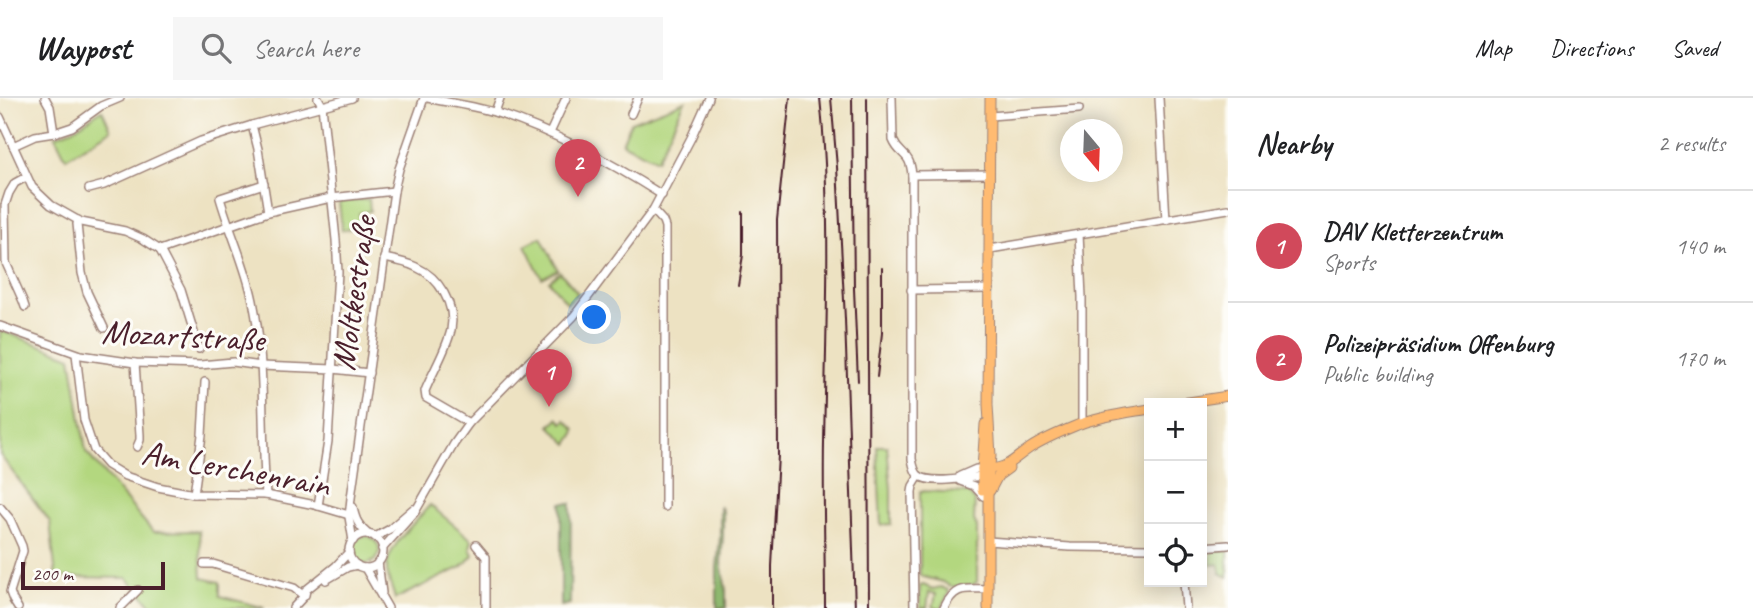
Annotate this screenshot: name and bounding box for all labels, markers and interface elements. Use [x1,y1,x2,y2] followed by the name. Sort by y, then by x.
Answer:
[173,17,663,80] search box
[35,27,131,69] text: Waypost
[197,29,235,67] icon: search
[253,32,359,65] text: Search here
[1475,33,1512,63] text: Map
[1550,33,1633,63] text: Directions
[1671,33,1718,63] text: Saved
[1060,119,1123,182] north arrow
[1256,125,1332,163] text: Nearby
[1658,129,1725,158] text: 2 results
[555,139,601,197] pin: 2
[320,211,387,373] street label: Moltkestraße
[1323,215,1502,248] text: DAV Kletterzentrum
[1274,232,1284,261] text: 1
[1676,232,1725,261] text: 140 m
[1323,248,1375,277] text: Sports
[577,300,611,334] your location
[101,309,268,362] street label: Mozartstraße
[1323,327,1553,360] text: Polizeipräsidium Offenburg
[1274,344,1284,373] text: 2
[1676,344,1725,373] text: 170 m
[526,349,572,407] pin: 1
[1323,360,1432,389] text: Public building
[1144,398,1207,587] map controls
[1144,398,1207,461] button: +
[138,430,335,507] street label: Am Lerchenrain
[1144,461,1207,524] button: −
[1144,524,1207,587] button: locate
[21,559,164,591] scale bar
[32,562,73,586] text: 200 m

